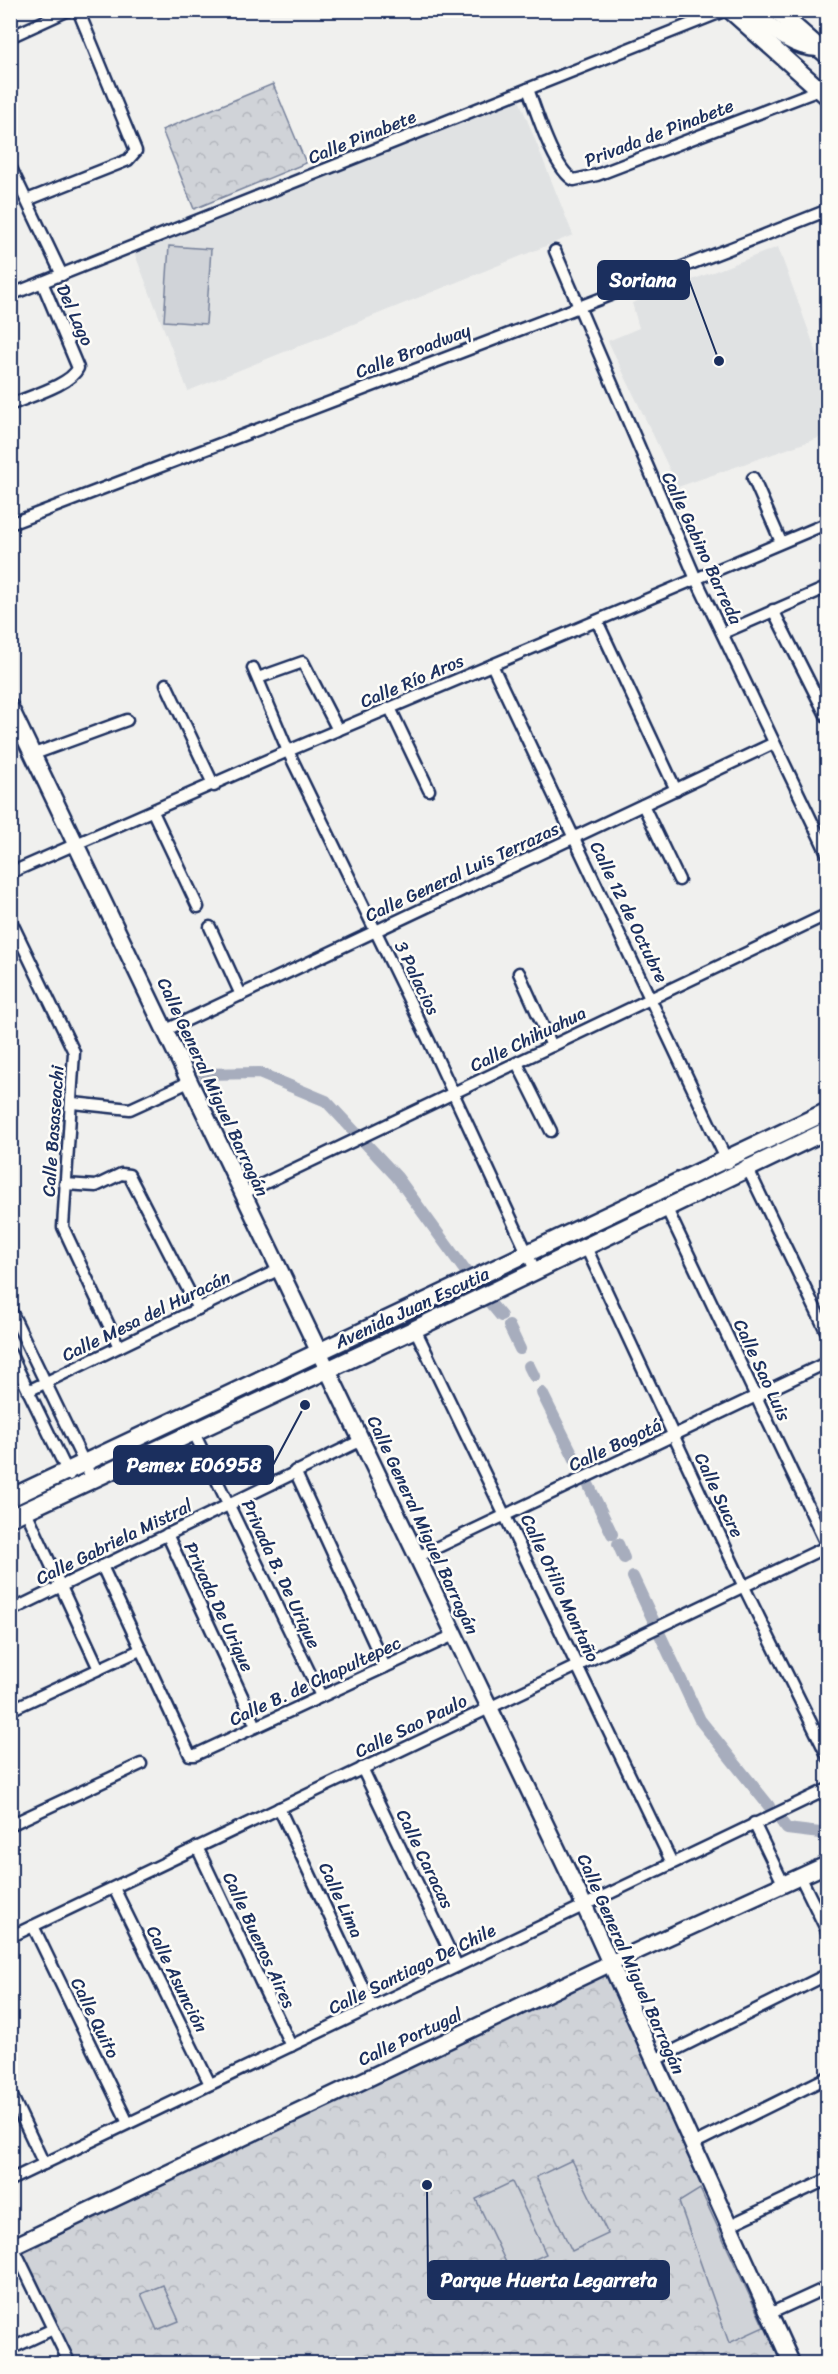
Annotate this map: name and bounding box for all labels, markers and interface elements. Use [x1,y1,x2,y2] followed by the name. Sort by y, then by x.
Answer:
[580,90,738,176] street label: Privada de Pinabete
[303,101,421,173] street label: Calle Pinabete
[598,261,689,299] callout: Soriana
[608,263,677,298] text: Soriana
[47,279,103,351] street label: Del Lago
[351,314,476,388] street label: Calle Broadway
[652,466,752,631] street label: Calle Gabino Barreda
[355,644,470,717] street label: Calle Río Aros
[359,813,565,931] street label: Calle General Luis Terrazas
[581,836,677,988] street label: Calle 12 de Octubre
[385,935,449,1021] street label: 3 Palacios
[148,972,278,1202] street label: Calle General Miguel Barragán
[464,997,592,1081] street label: Calle Chihuahua
[32,1063,74,1198] street label: Calle Basaseachi
[328,1258,496,1358] street label: Avenida Juan Escutia
[56,1261,236,1371] street label: Calle Mesa del Huracán
[724,1313,800,1427] street label: Calle Sao Luis
[563,1409,667,1481] street label: Calle Bogotá
[358,1410,488,1640] street label: Calle General Miguel Barragán
[114,1446,273,1484] callout: Pemex E06958
[685,1447,753,1543] street label: Calle Sucre
[126,1448,263,1483] text: Pemex E06958
[30,1490,199,1594] street label: Calle Gabriela Mistral
[232,1494,330,1654] street label: Privada B. De Urique
[512,1508,608,1668] street label: Calle Otilio Montaño
[175,1537,263,1677] street label: Privada De Urique
[224,1627,406,1735] street label: Calle B. de Chapultepec
[349,1685,473,1767] street label: Calle Sao Paulo
[387,1804,463,1915] street label: Calle Caracas
[568,1848,694,2080] street label: Calle General Miguel Barragán
[309,1857,373,1943] street label: Calle Lima
[213,1866,305,2014] street label: Calle Buenos Aires
[323,1914,502,2024] street label: Calle Santiago De Chile
[137,1920,217,2038] street label: Calle Asunción
[62,1972,128,2064] street label: Calle Quito
[352,1998,468,2075] street label: Calle Portugal
[428,2261,669,2299] callout: Parque Huerta Legarreta
[441,2263,657,2298] text: Parque Huerta Legarreta

